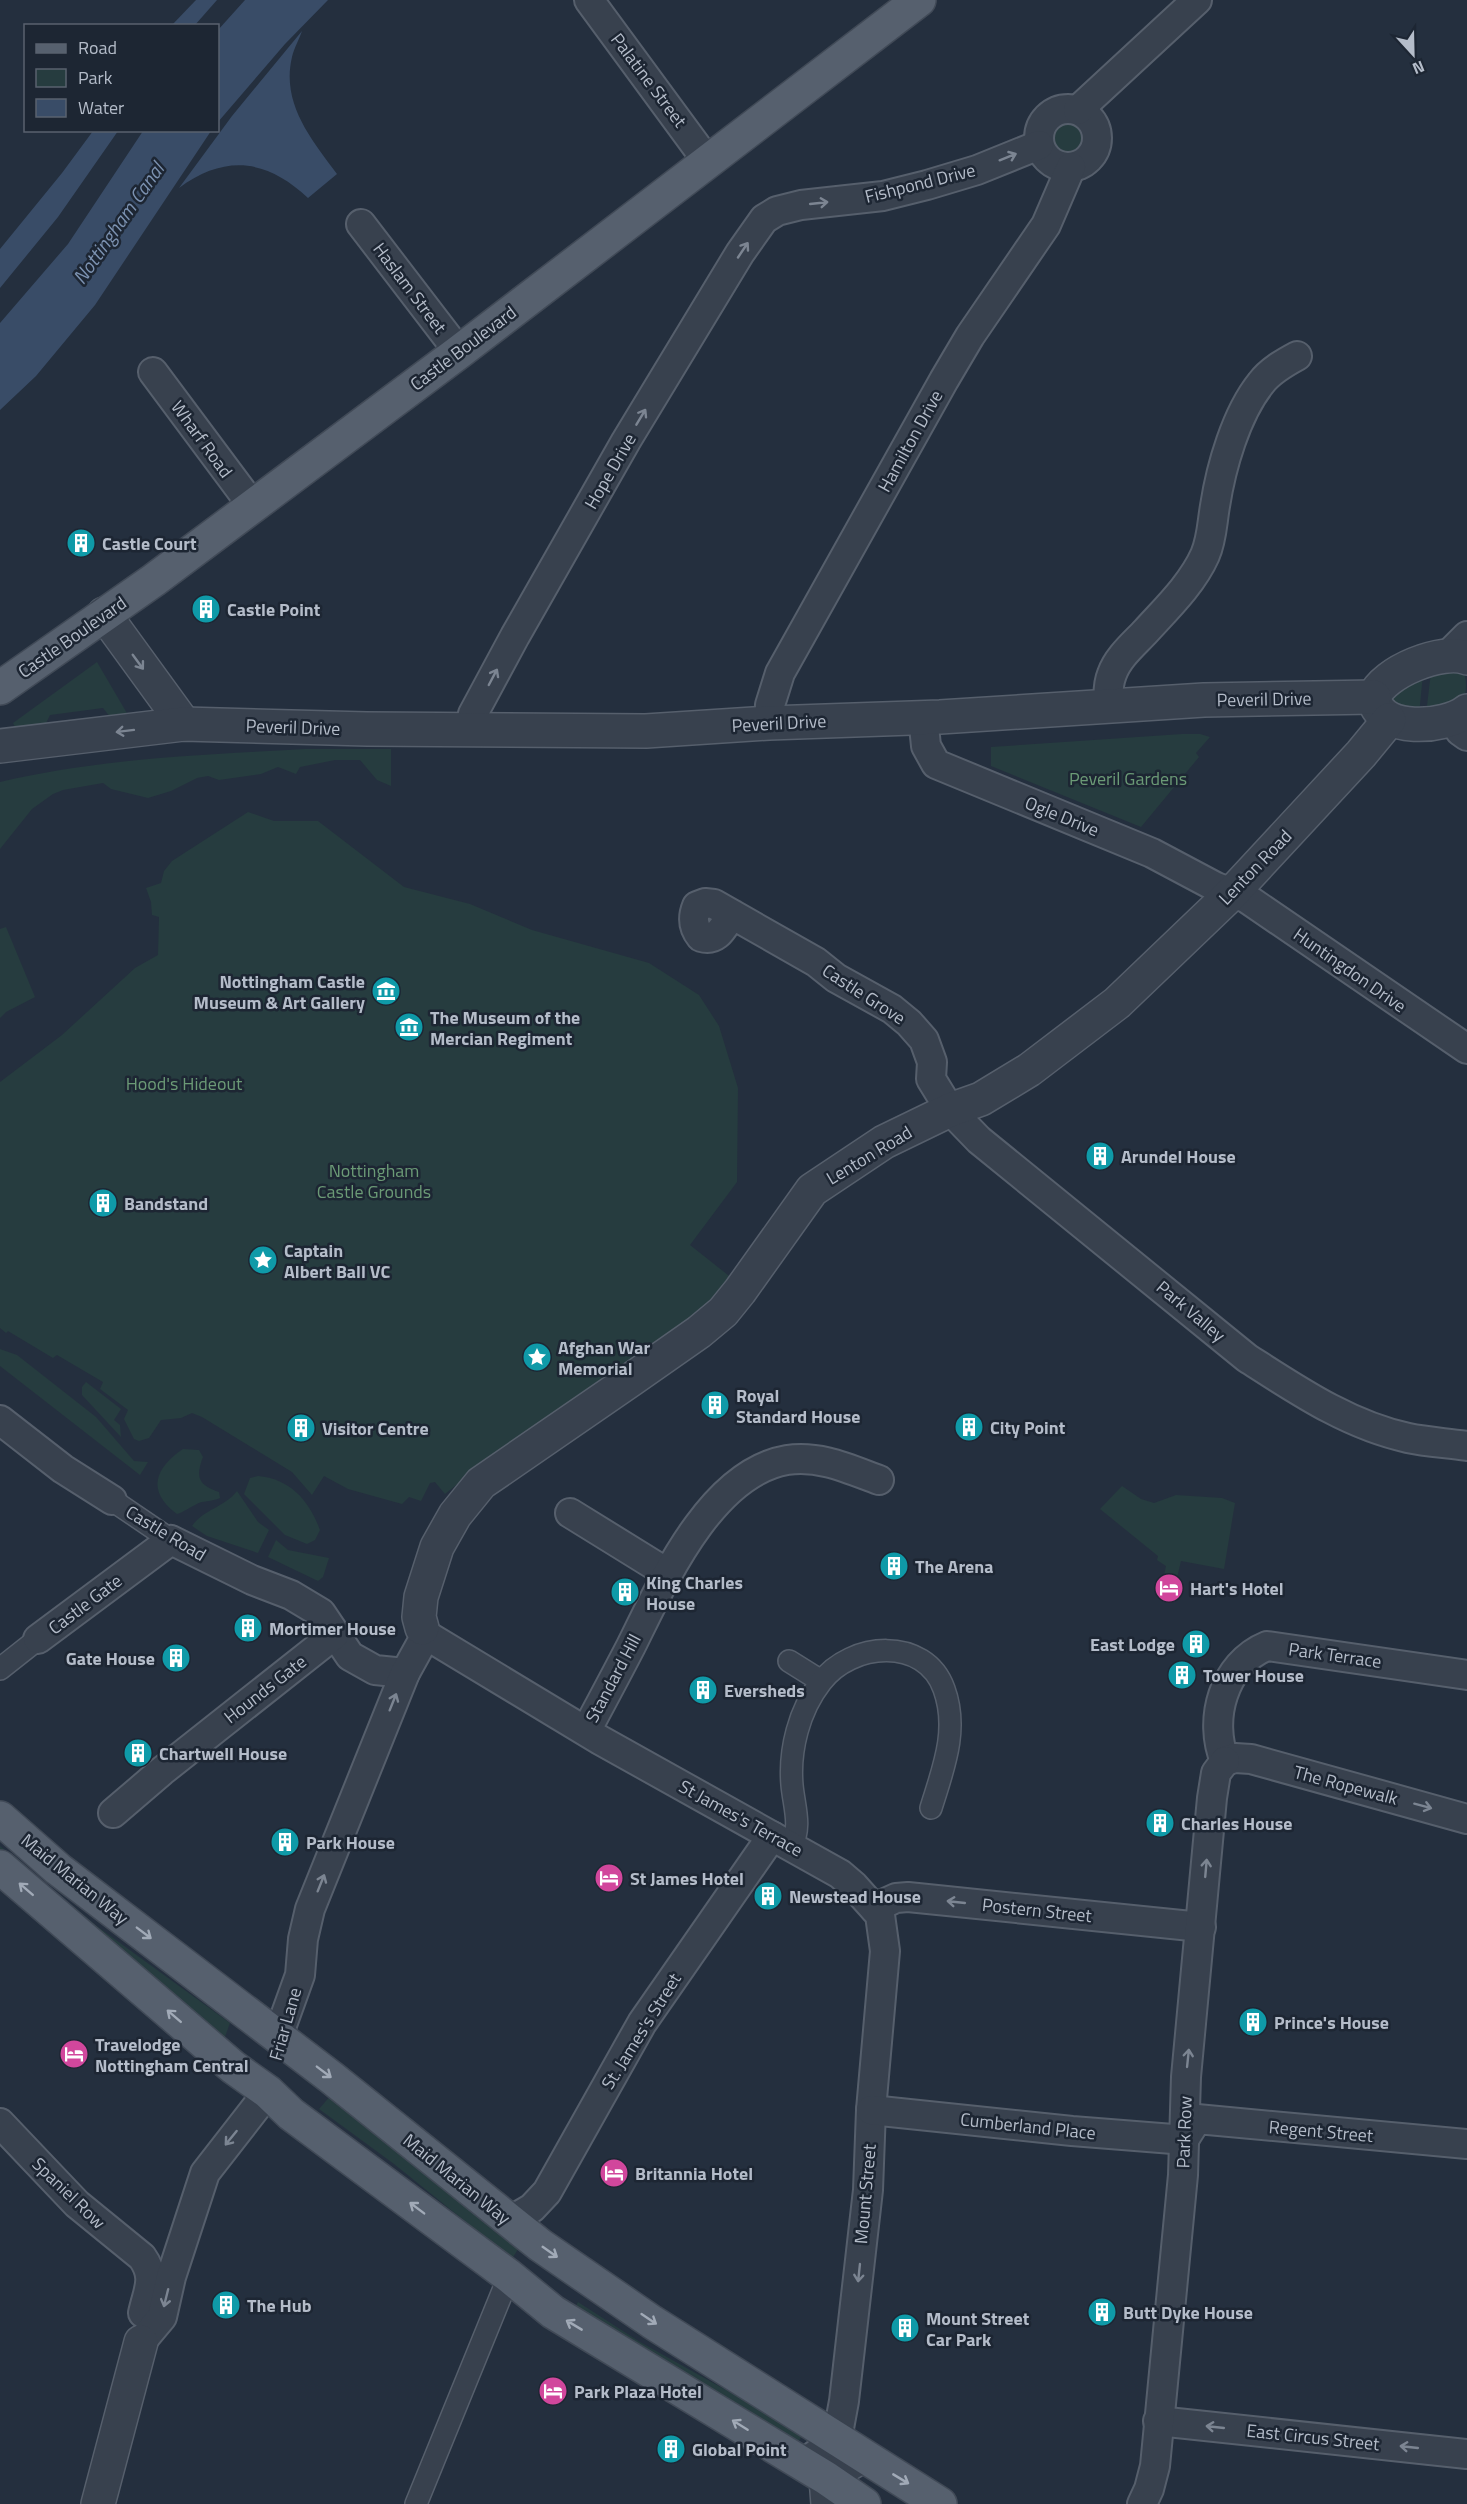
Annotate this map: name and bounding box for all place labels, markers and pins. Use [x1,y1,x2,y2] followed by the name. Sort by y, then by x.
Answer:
[65,527,97,559] building icon: Castle Court
[102,530,197,557] place label: Castle Court
[190,593,222,625] building icon: Castle Point
[227,596,321,623] place label: Castle Point
[193,968,365,1016] place label: Nottingham Castle Museum & Art Gallery
[370,975,402,1007] museum icon: Nottingham Castle Museum & Art Gallery
[430,1004,580,1052] place label: The Museum of the Mercian Regiment
[393,1011,425,1043] museum icon: The Museum of the Mercian Regiment
[1084,1140,1116,1172] building icon: Arundel House
[1121,1143,1236,1170] place label: Arundel House
[87,1187,119,1219] building icon: Bandstand
[124,1190,208,1217] place label: Bandstand
[284,1237,390,1285] place label: Captain Albert Ball VC
[247,1244,279,1276] place icon: Captain Albert Ball VC
[558,1334,650,1382] place label: Afghan War Memorial
[521,1341,553,1373] place icon: Afghan War Memorial
[736,1382,860,1430] place label: Royal Standard House
[699,1389,731,1421] building icon: Royal Standard House
[953,1411,985,1443] building icon: City Point
[285,1412,317,1444] building icon: Visitor Centre
[990,1414,1066,1441] place label: City Point
[322,1415,429,1442] place label: Visitor Centre
[878,1550,910,1582] building icon: The Arena
[915,1553,993,1580] place label: The Arena
[646,1569,743,1617] place label: King Charles House
[1153,1572,1185,1604] hotel icon: Hart's Hotel
[1190,1575,1284,1602] place label: Hart's Hotel
[609,1576,641,1608] building icon: King Charles House
[232,1612,264,1644] building icon: Mortimer House
[269,1615,396,1642] place label: Mortimer House
[1180,1628,1212,1660] building icon: East Lodge
[1090,1631,1175,1658] place label: East Lodge
[160,1642,192,1674] building icon: Gate House
[66,1645,155,1672] place label: Gate House
[1166,1659,1198,1691] building icon: Tower House
[1203,1662,1304,1689] place label: Tower House
[687,1674,719,1706] building icon: Eversheds
[724,1677,805,1704] place label: Eversheds
[122,1737,154,1769] building icon: Chartwell House
[159,1740,287,1767] place label: Chartwell House
[1144,1807,1176,1839] building icon: Charles House
[1181,1810,1292,1837] place label: Charles House
[269,1826,301,1858] building icon: Park House
[306,1829,395,1856] place label: Park House
[593,1862,625,1894] hotel icon: St James Hotel
[630,1865,744,1892] place label: St James Hotel
[752,1880,784,1912] building icon: Newstead House
[789,1883,921,1910] place label: Newstead House
[1237,2006,1269,2038] building icon: Prince's House
[1274,2009,1389,2036] place label: Prince's House
[95,2031,249,2079] place label: Travelodge Nottingham Central
[58,2038,90,2070] hotel icon: Travelodge Nottingham Central
[598,2157,630,2189] hotel icon: Britannia Hotel
[635,2160,753,2187] place label: Britannia Hotel
[210,2289,242,2321] building icon: The Hub
[247,2292,312,2319] place label: The Hub
[1086,2296,1118,2328] building icon: Butt Dyke House
[1123,2299,1253,2326] place label: Butt Dyke House
[926,2305,1030,2353] place label: Mount Street Car Park
[889,2312,921,2344] building icon: Mount Street Car Park
[537,2375,569,2407] hotel icon: Park Plaza Hotel
[574,2378,702,2405] place label: Park Plaza Hotel
[655,2433,687,2465] building icon: Global Point
[692,2436,787,2463] place label: Global Point

